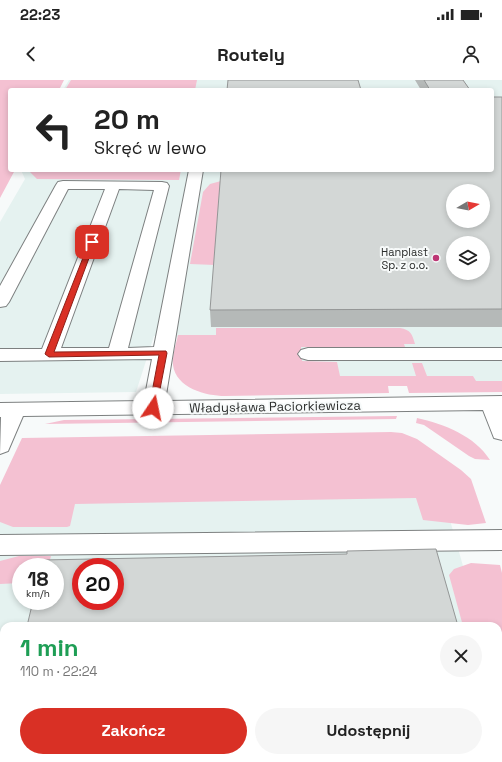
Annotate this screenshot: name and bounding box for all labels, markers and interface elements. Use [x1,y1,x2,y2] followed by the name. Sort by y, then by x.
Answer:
[20,5,60,24] text: 22:23
[20,43,42,65] icon: back
[217,43,285,66] text: Routely
[460,43,482,65] icon: person
[94,101,160,137] text: 20 m
[28,104,80,156] icon: left
[94,136,207,159] text: Skręć w lewo
[446,184,490,228] north arrow
[446,184,490,280] map controls
[75,225,109,259] pin
[81,231,103,253] icon: arrive
[446,236,490,280] button: layers
[381,245,428,272] place label: Hanplast Sp. z o.o.
[431,253,441,263] marker: Hanplast Sp. z o.o.
[132,387,174,429] position arrow
[189,396,362,416] street label: Władysława Paciorkiewicza
[72,558,124,610] speed limit sign: 20
[27,566,49,592] text: 18
[26,587,50,600] text: km/h
[20,632,79,663] text: 1 min
[440,635,482,677] button: close
[20,663,97,680] text: 110 m · 22:24
[20,708,247,754] button: Zakończ
[255,708,482,754] button: Udostępnij

